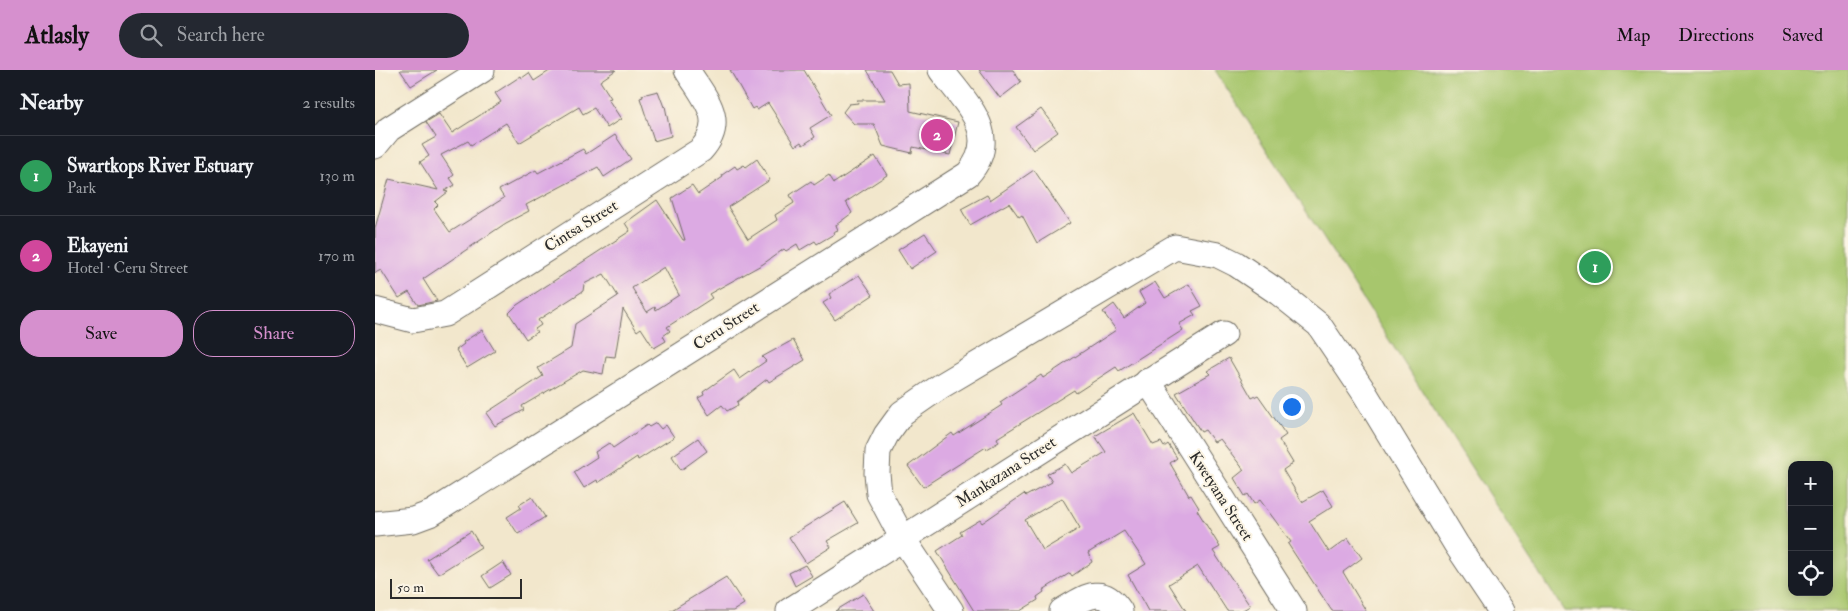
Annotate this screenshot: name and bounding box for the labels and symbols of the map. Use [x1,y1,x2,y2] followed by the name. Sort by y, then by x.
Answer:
[921,116,953,154] pin: 2
[540,195,622,257] street label: Cintsa Street
[1579,248,1611,286] pin: 1
[689,297,763,355] street label: Ceru Street
[1279,394,1305,420] your location
[952,432,1060,512] street label: Mankazana Street
[1185,448,1257,544] street label: Kwetyana Street
[390,576,523,599] scale bar

